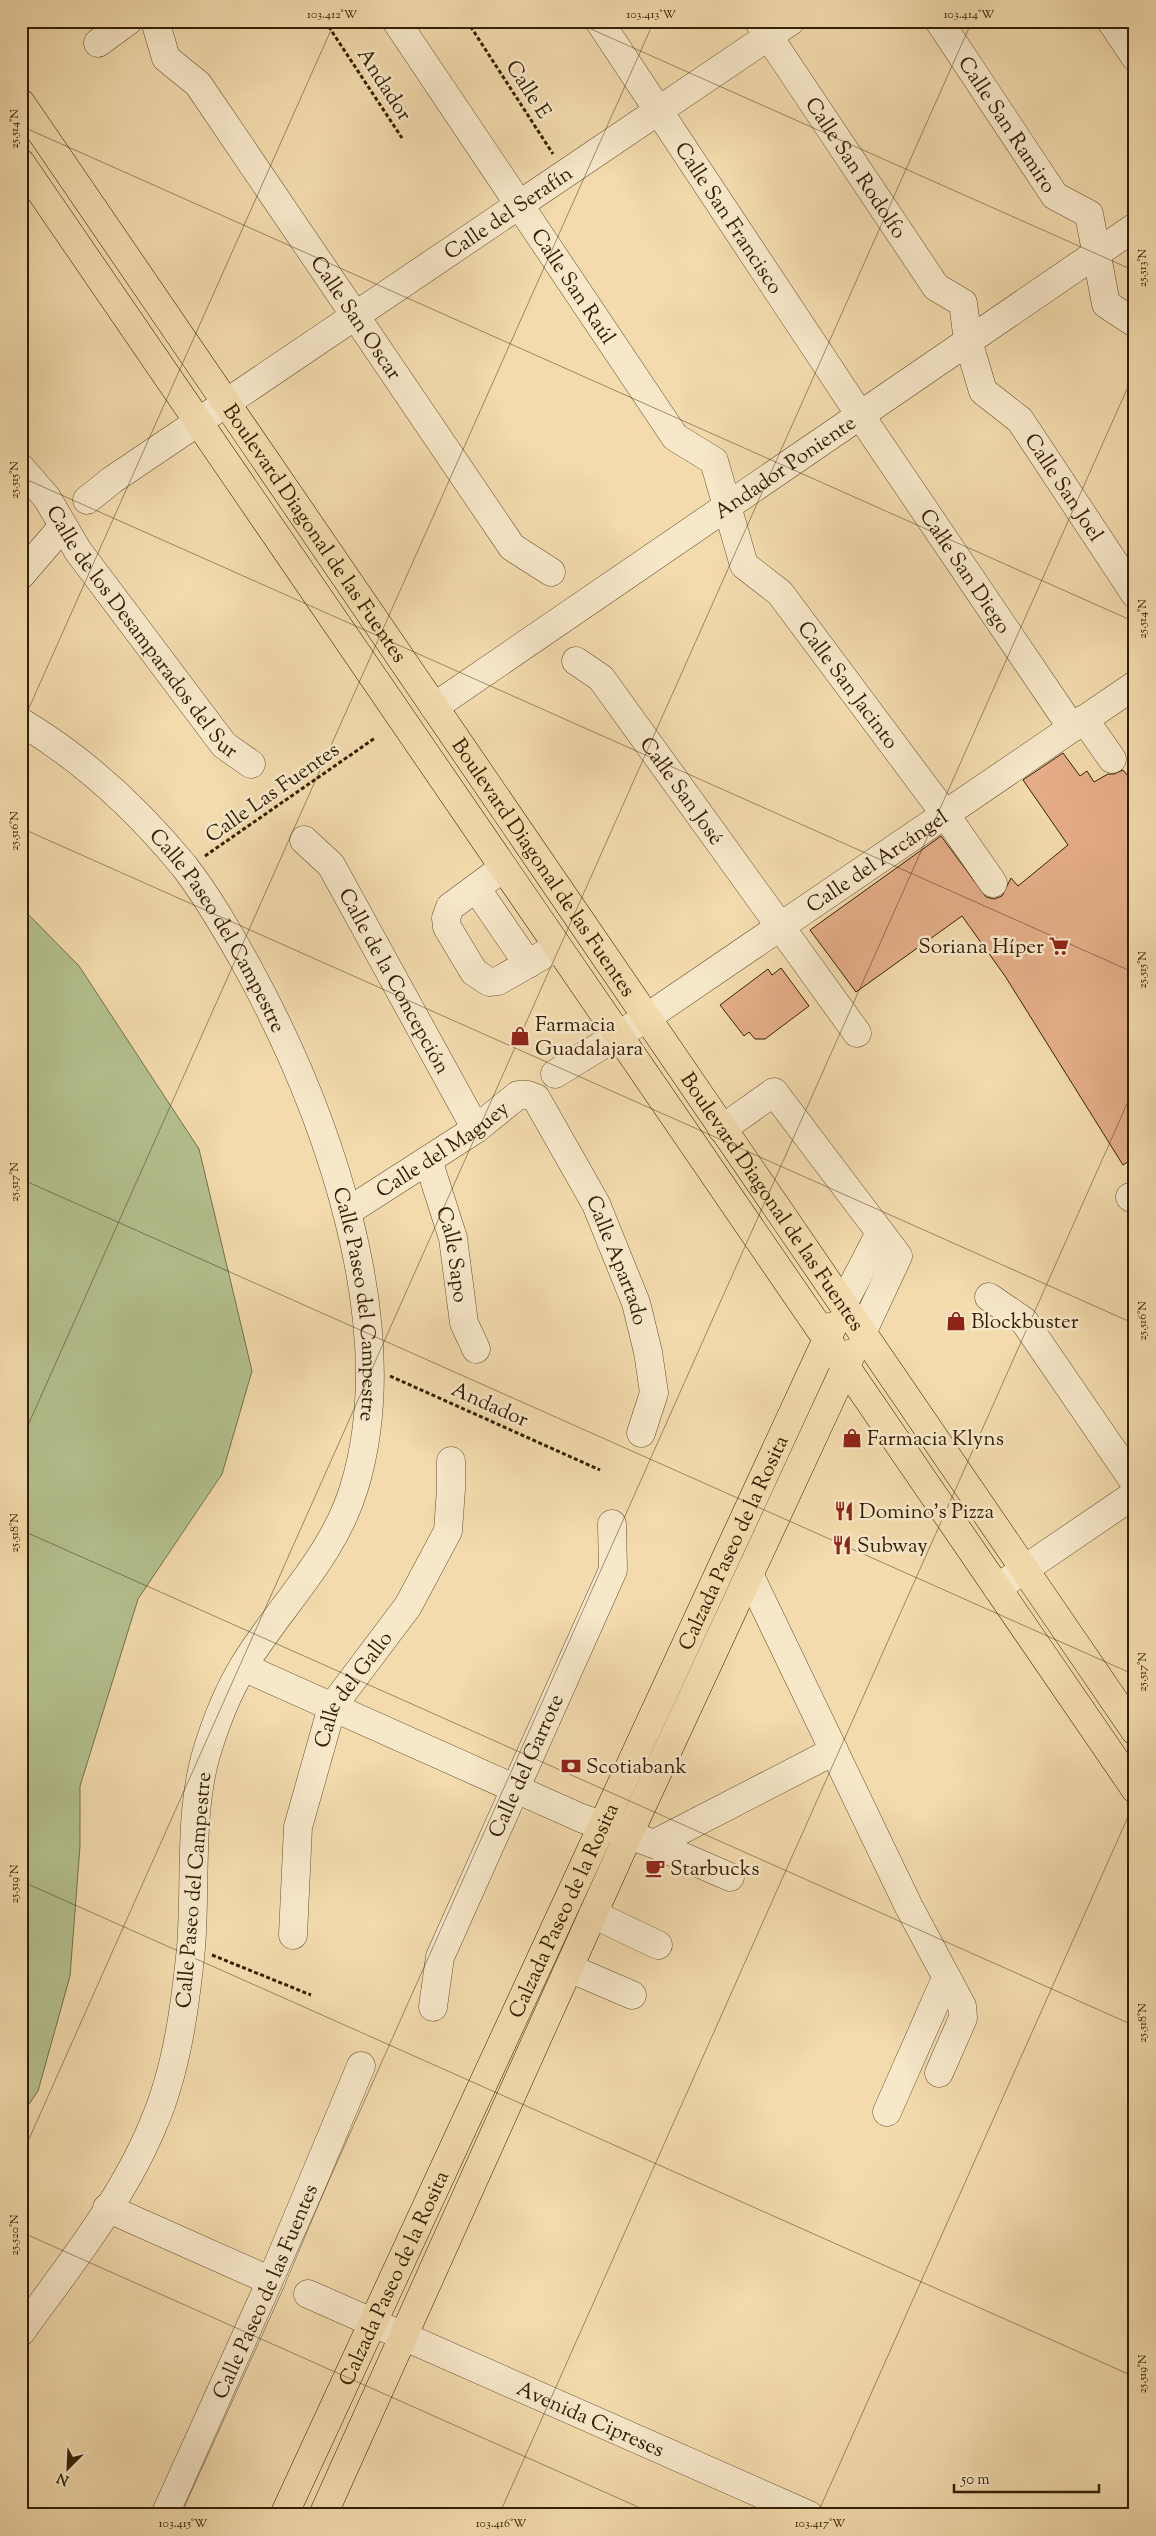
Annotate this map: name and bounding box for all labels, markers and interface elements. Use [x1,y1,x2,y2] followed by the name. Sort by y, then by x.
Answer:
[307,6,358,24] text: 103.412°W
[626,6,676,24] text: 103.413°W
[944,6,995,24] text: 103.414°W
[349,43,418,128] street label: Andador
[950,51,1062,200] street label: Calle San Ramiro
[497,55,558,126] street label: Calle E
[796,92,913,245] street label: Calle San Rodolfo
[6,109,24,149] text: 25.514°N
[666,137,789,301] street label: Calle San Francisco
[439,160,579,268] street label: Calle del Serafín
[522,223,622,351] street label: Calle San Raúl
[1134,248,1152,287] text: 25.513°N
[302,251,408,387] street label: Calle San Oscar
[214,399,413,670] street label: Boulevard Diagonal de las Fuentes
[709,409,863,528] street label: Andador Poniente
[1016,428,1110,548] street label: Calle San Joel
[6,461,24,499] text: 25.515°N
[38,500,243,767] street label: Calle de los Desamparados del Sur
[911,504,1017,641] street label: Calle San Diego
[1134,599,1152,639] text: 25.514°N
[789,616,905,756] street label: Calle San Jacinto
[631,731,730,852] street label: Calle San José
[443,733,642,1004] street label: Boulevard Diagonal de las Fuentes
[200,736,346,851] street label: Calle Las Fuentes
[801,803,955,921] street label: Calle del Arcángel
[6,811,24,851] text: 25.516°N
[141,822,292,1038] street label: Calle Paseo del Campestre
[330,883,456,1080] street label: Calle de la Concepción
[918,933,1044,963] place label: Soriana Híper
[1048,935,1070,957] supermarket icon: Soriana Híper
[1134,951,1152,989] text: 25.515°N
[535,1011,644,1065] place label: Farmacia Guadalajara
[509,1025,531,1047] shop icon: Farmacia Guadalajara
[672,1067,870,1338] street label: Boulevard Diagonal de las Fuentes
[371,1095,517,1207] street label: Calle del Maguey
[6,1162,24,1202] text: 25.517°N
[324,1184,383,1423] street label: Calle Paseo del Campestre
[577,1190,654,1329] street label: Calle Apartado
[427,1203,474,1304] street label: Calle Sapo
[1134,1301,1152,1341] text: 25.516°N
[971,1308,1079,1338] place label: Blockbuster
[945,1310,967,1332] shop icon: Blockbuster
[446,1376,533,1436] street label: Andador
[867,1425,1004,1455] place label: Farmacia Klyns
[841,1427,863,1449] shop icon: Farmacia Klyns
[672,1431,798,1656] street label: Calzada Paseo de la Rosita
[859,1498,995,1528] place label: Domino's Pizza
[833,1500,855,1522] restaurant icon: Domino's Pizza
[6,1513,24,1553] text: 25.518°N
[857,1532,928,1562] place label: Subway
[831,1534,853,1556] restaurant icon: Subway
[308,1626,401,1752] street label: Calle del Gallo
[1134,1652,1152,1692] text: 25.517°N
[482,1690,573,1843] street label: Calle del Garrote
[586,1753,688,1783] place label: Scotiabank
[560,1755,582,1777] bank icon: Scotiabank
[170,1771,220,2010] street label: Calle Paseo del Campestre
[502,1798,628,2024] street label: Calzada Paseo de la Rosita
[670,1855,759,1885] place label: Starbucks
[644,1857,666,1879] cafe icon: Starbucks
[6,1864,24,1904] text: 25.519°N
[1134,2003,1152,2043] text: 25.518°N
[333,2166,458,2391] street label: Calzada Paseo de la Rosita
[206,2180,327,2405] street label: Calle Paseo de las Fuentes
[6,2214,24,2256] text: 25.520°N
[1134,2354,1152,2394] text: 25.519°N
[511,2375,669,2466] street label: Avenida Cipreses
[42,2444,92,2494] north arrow
[954,2461,1098,2493] scale bar
[54,2467,73,2489] text: N
[960,2470,990,2491] text: 50 m
[159,2515,208,2533] text: 103.415°W
[476,2515,527,2533] text: 103.416°W
[795,2515,846,2533] text: 103.417°W

